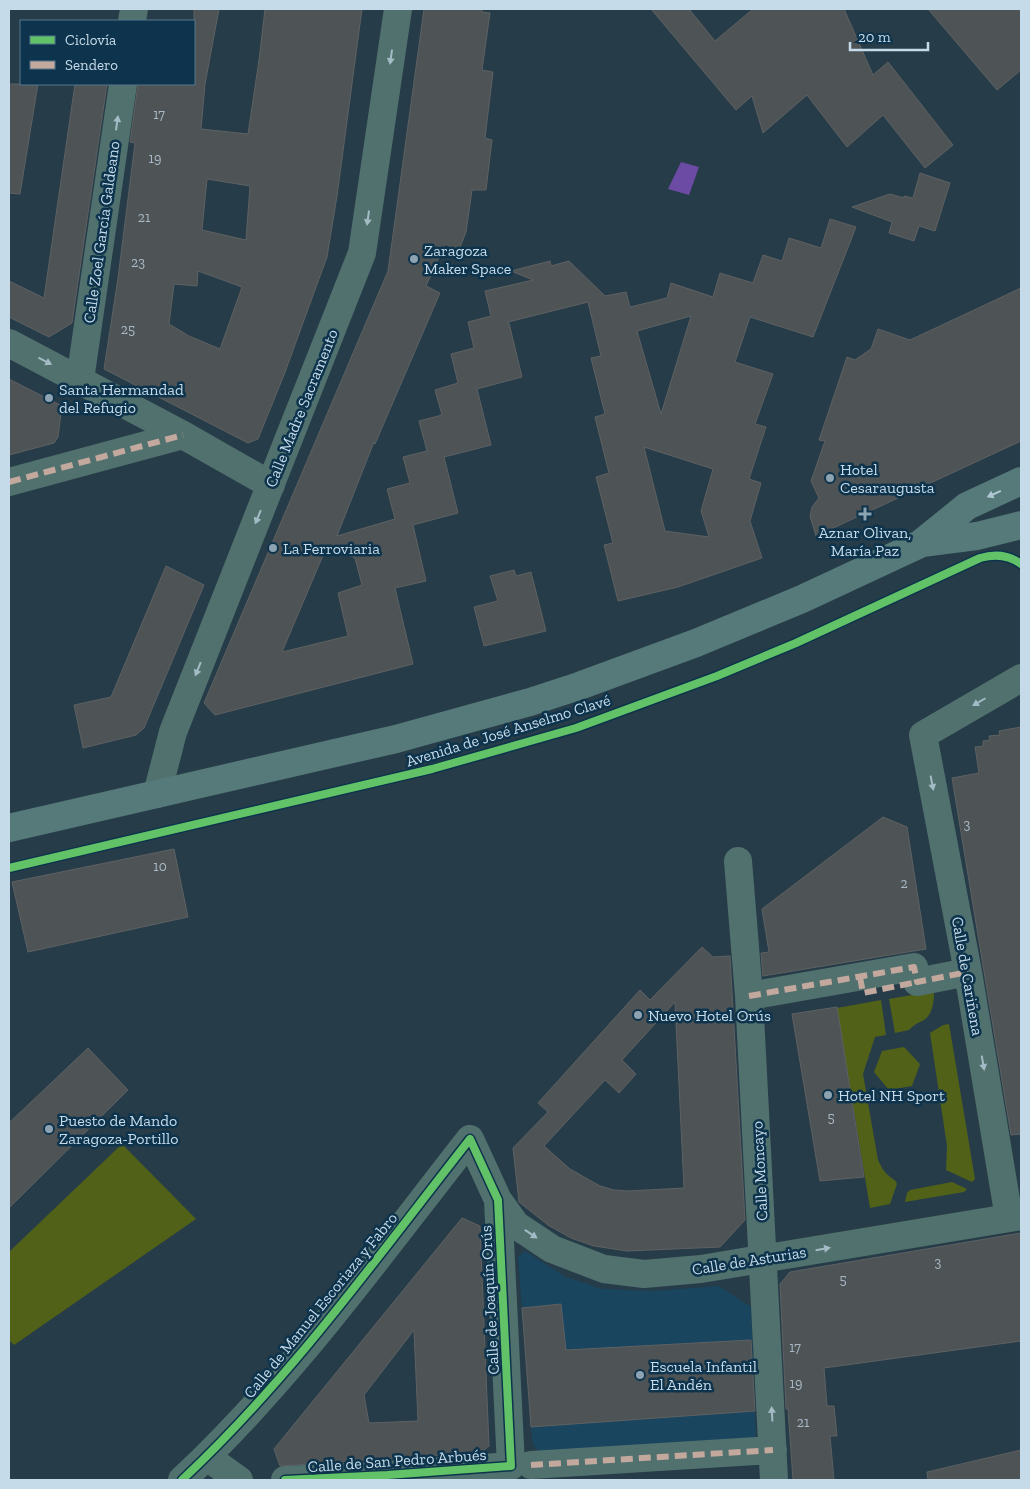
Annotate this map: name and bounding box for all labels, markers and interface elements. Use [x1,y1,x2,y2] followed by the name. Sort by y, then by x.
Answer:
[20,20,195,85] legend
[850,20,928,52] scale bar
[858,28,891,46] text: 20 m
[65,31,116,49] text: Ciclovía
[387,49,395,65] one-way arrow
[65,56,118,74] text: Sendero
[153,106,165,123] house number: 17
[113,115,121,131] one-way arrow
[79,140,124,324] street label: Calle Zoel García Galdeano
[149,150,161,167] house number: 19
[138,209,151,226] house number: 21
[363,210,371,226] one-way arrow
[424,241,511,278] place label: Zaragoza Maker Space
[408,253,420,265] marker: Zaragoza Maker Space
[131,254,145,271] house number: 23
[121,321,135,338] house number: 25
[261,326,342,490] street label: Calle Madre Sacramento
[37,357,52,365] one-way arrow
[59,380,184,417] place label: Santa Hermandad del Refugio
[43,392,55,404] marker: Santa Hermandad del Refugio
[840,460,935,497] place label: Hotel Cesaraugusta
[824,472,836,484] marker: Hotel Cesaraugusta
[987,490,1001,498] one-way arrow
[859,508,871,520] marker: Aznar Olivan, María Paz
[254,510,261,525] one-way arrow
[818,523,912,560] place label: Aznar Olivan, María Paz
[283,539,380,558] place label: La Ferroviaria
[267,542,279,554] marker: La Ferroviaria
[194,661,201,676] one-way arrow
[404,690,613,771] street label: Avenida de José Anselmo Clavé
[972,698,986,706] one-way arrow
[929,775,937,791] one-way arrow
[964,816,971,833] house number: 3
[153,858,167,875] house number: 10
[900,875,908,892] house number: 2
[948,915,987,1037] street label: Calle de Cariñena
[648,1006,771,1025] place label: Nuevo Hotel Orús
[632,1009,644,1021] marker: Nuevo Hotel Orús
[979,1056,987,1072] one-way arrow
[838,1086,945,1105] place label: Hotel NH Sport
[822,1089,834,1101] marker: Hotel NH Sport
[827,1109,835,1126] house number: 5
[59,1111,178,1148] place label: Puesto de Mando Zaragoza-Portillo
[747,1121,772,1221] street label: Calle Moncayo
[43,1123,55,1135] marker: Puesto de Mando Zaragoza-Portillo
[240,1209,401,1402] street label: Calle de Manuel Escoriaza y Fabro
[476,1225,503,1375] street label: Calle de Joaquín Orús
[524,1230,538,1239] one-way arrow
[691,1242,808,1279] street label: Calle de Asturias
[816,1244,832,1252] one-way arrow
[935,1254,942,1271] house number: 3
[839,1271,847,1288] house number: 5
[789,1339,801,1356] house number: 17
[650,1357,757,1394] place label: Escuela Infantil El Andén
[634,1369,646,1381] marker: Escuela Infantil El Andén
[790,1375,802,1392] house number: 19
[767,1406,775,1422] one-way arrow
[797,1414,810,1431] house number: 21
[307,1445,487,1476] street label: Calle de San Pedro Arbués

